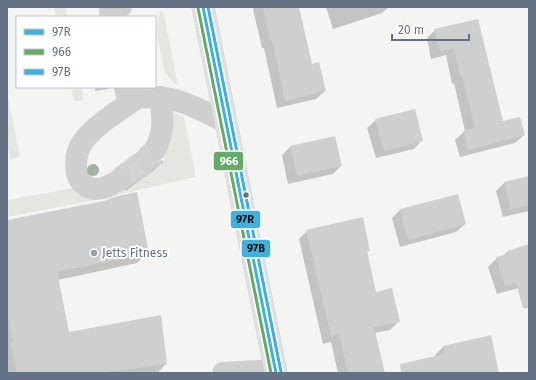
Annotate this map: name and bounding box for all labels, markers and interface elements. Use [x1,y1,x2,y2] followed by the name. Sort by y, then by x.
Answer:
[16,16,156,88] legend
[392,16,469,42] scale bar
[398,23,424,37] text: 20 m
[52,25,71,39] text: 97R
[52,45,71,59] text: 966
[52,65,71,79] text: 97B
[213,151,244,171] line badge: 966
[220,155,238,168] text: 966
[241,190,251,200] unlabelled marker
[230,210,261,229] line badge: 97R
[236,213,254,226] text: 97R
[241,239,271,258] line badge: 97B
[247,242,265,255] text: 97B
[102,246,168,260] place label: Jetts Fitness
[89,248,99,258] marker: Jetts Fitness

